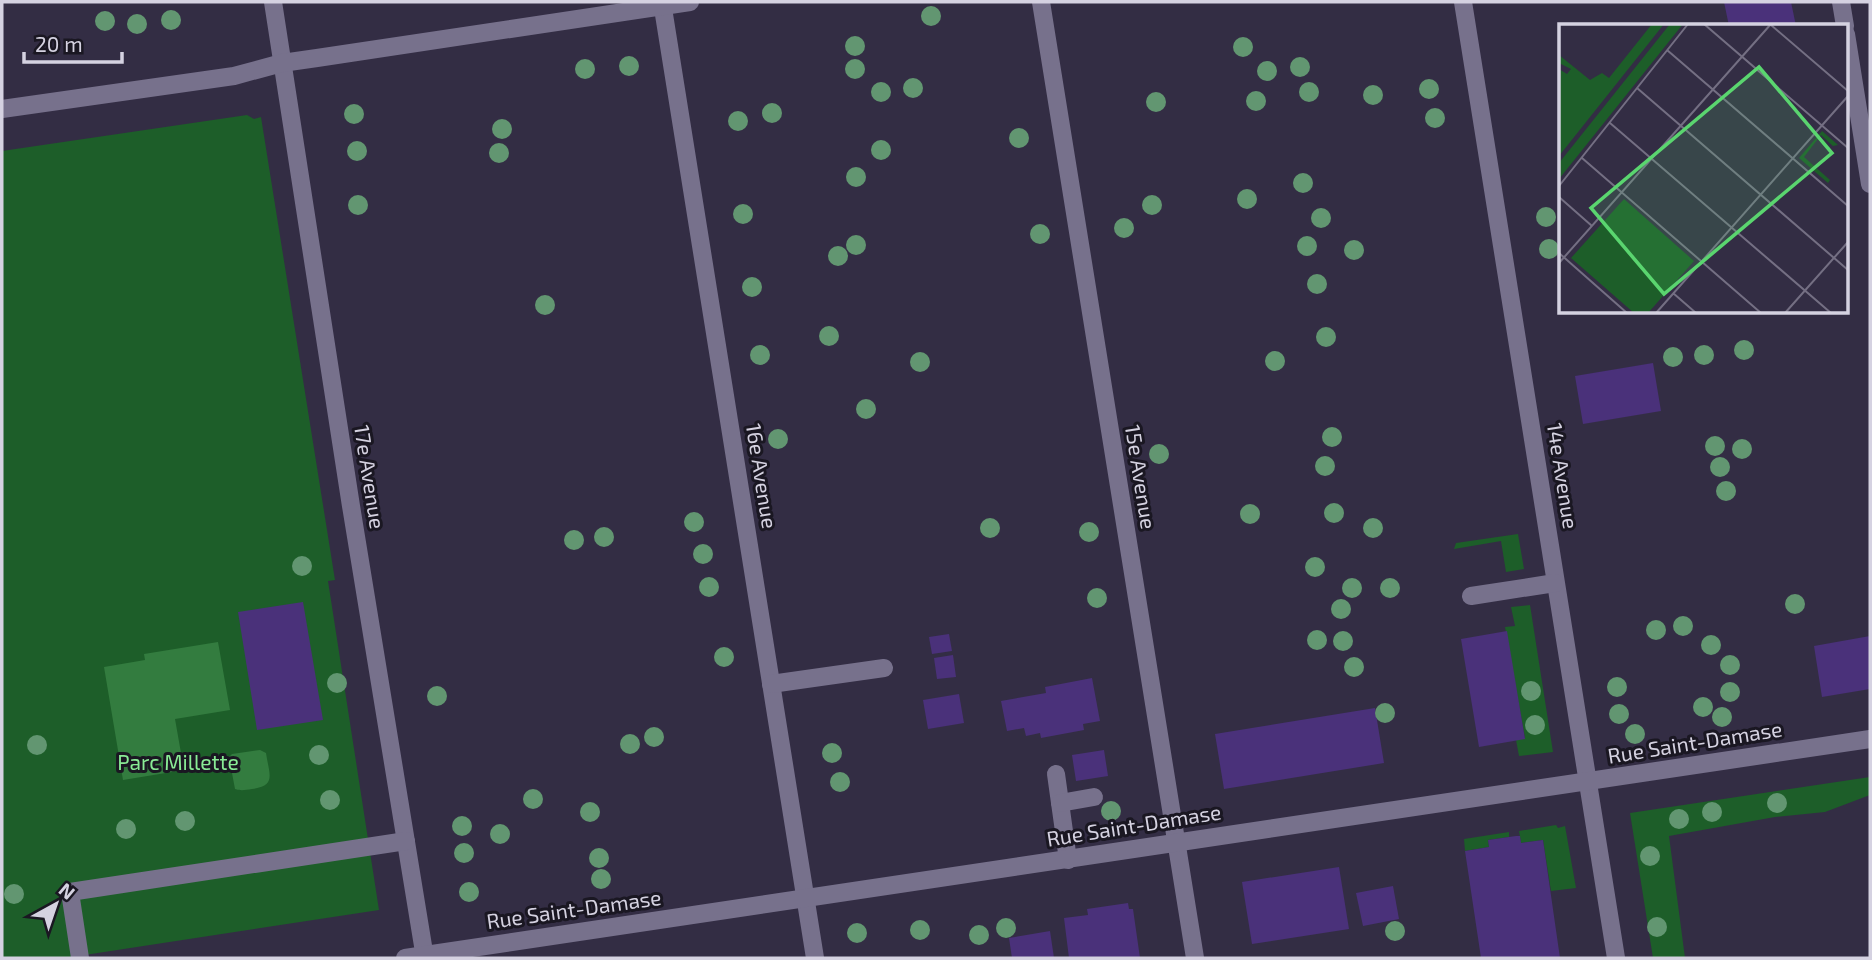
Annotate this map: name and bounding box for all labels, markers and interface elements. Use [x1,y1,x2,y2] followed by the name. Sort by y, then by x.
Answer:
[24,21,122,65] scale bar
[1559,24,1848,313] inset map
[35,31,83,56] text: 20 m
[742,421,783,530] street label: 16e Avenue
[1543,421,1584,531] street label: 14e Avenue
[350,423,391,531] street label: 17e Avenue
[1121,423,1162,531] street label: 15e Avenue
[1606,715,1784,768] street label: Rue Saint-Damase
[117,749,239,774] park label: Parc Millette
[1045,798,1223,851] street label: Rue Saint-Damase
[21,869,91,939] north arrow
[55,877,80,904] text: N
[485,884,663,933] street label: Rue Saint-Damase

